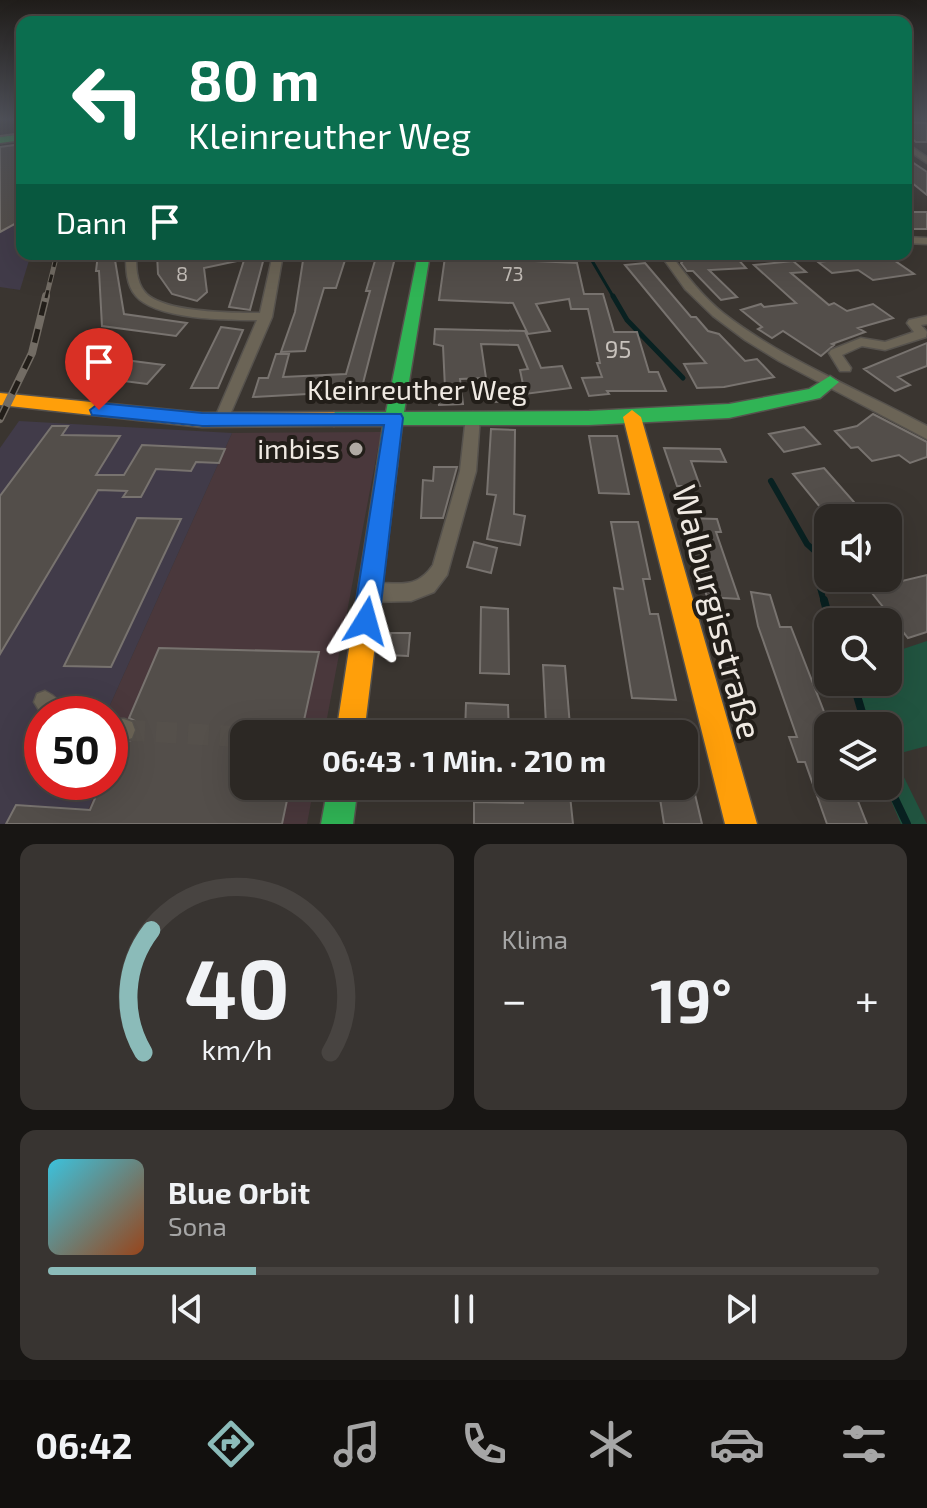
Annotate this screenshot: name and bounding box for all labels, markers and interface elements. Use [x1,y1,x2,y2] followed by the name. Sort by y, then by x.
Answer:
[188,45,320,112] text: 80 m
[56,48,160,152] icon: left
[188,113,471,156] text: Kleinreuther Weg
[143,200,187,244] icon: arrive
[56,204,127,240] text: Dann
[176,261,188,285] house number: 8
[502,261,524,285] house number: 73
[65,328,133,410] pin
[605,334,631,363] house number: 95
[77,340,121,384] icon: arrive
[307,372,527,406] street label: Kleinreuther Weg
[257,431,340,465] place label: imbiss
[347,440,365,458] marker: imbiss
[665,480,772,743] street label: Walburgisstraße
[814,504,902,800] map controls
[814,504,902,592] button: sound
[324,579,408,663] position arrow
[814,608,902,696] button: search
[24,696,128,800] speed limit sign: 50
[814,712,902,800] button: layers
[322,742,606,778] text: 06:43 · 1 Min. · 210 m
[502,923,568,954] text: Klima
[184,936,289,1036] text: 40
[650,963,732,1035] text: 19°
[502,972,527,1025] text: −
[855,972,879,1025] text: +
[201,1031,272,1066] text: km/h
[168,1174,310,1210] text: Blue Orbit
[168,1210,227,1241] text: Sona
[165,1287,209,1331] icon: previous
[442,1287,486,1331] icon: pause
[719,1287,763,1331] icon: next
[203,1416,259,1472] icon: directions
[329,1416,385,1472] icon: music
[456,1416,512,1472] icon: phone
[583,1416,639,1472] icon: climate
[709,1416,765,1472] icon: car
[836,1416,892,1472] icon: filters
[35,1423,132,1466] text: 06:42

